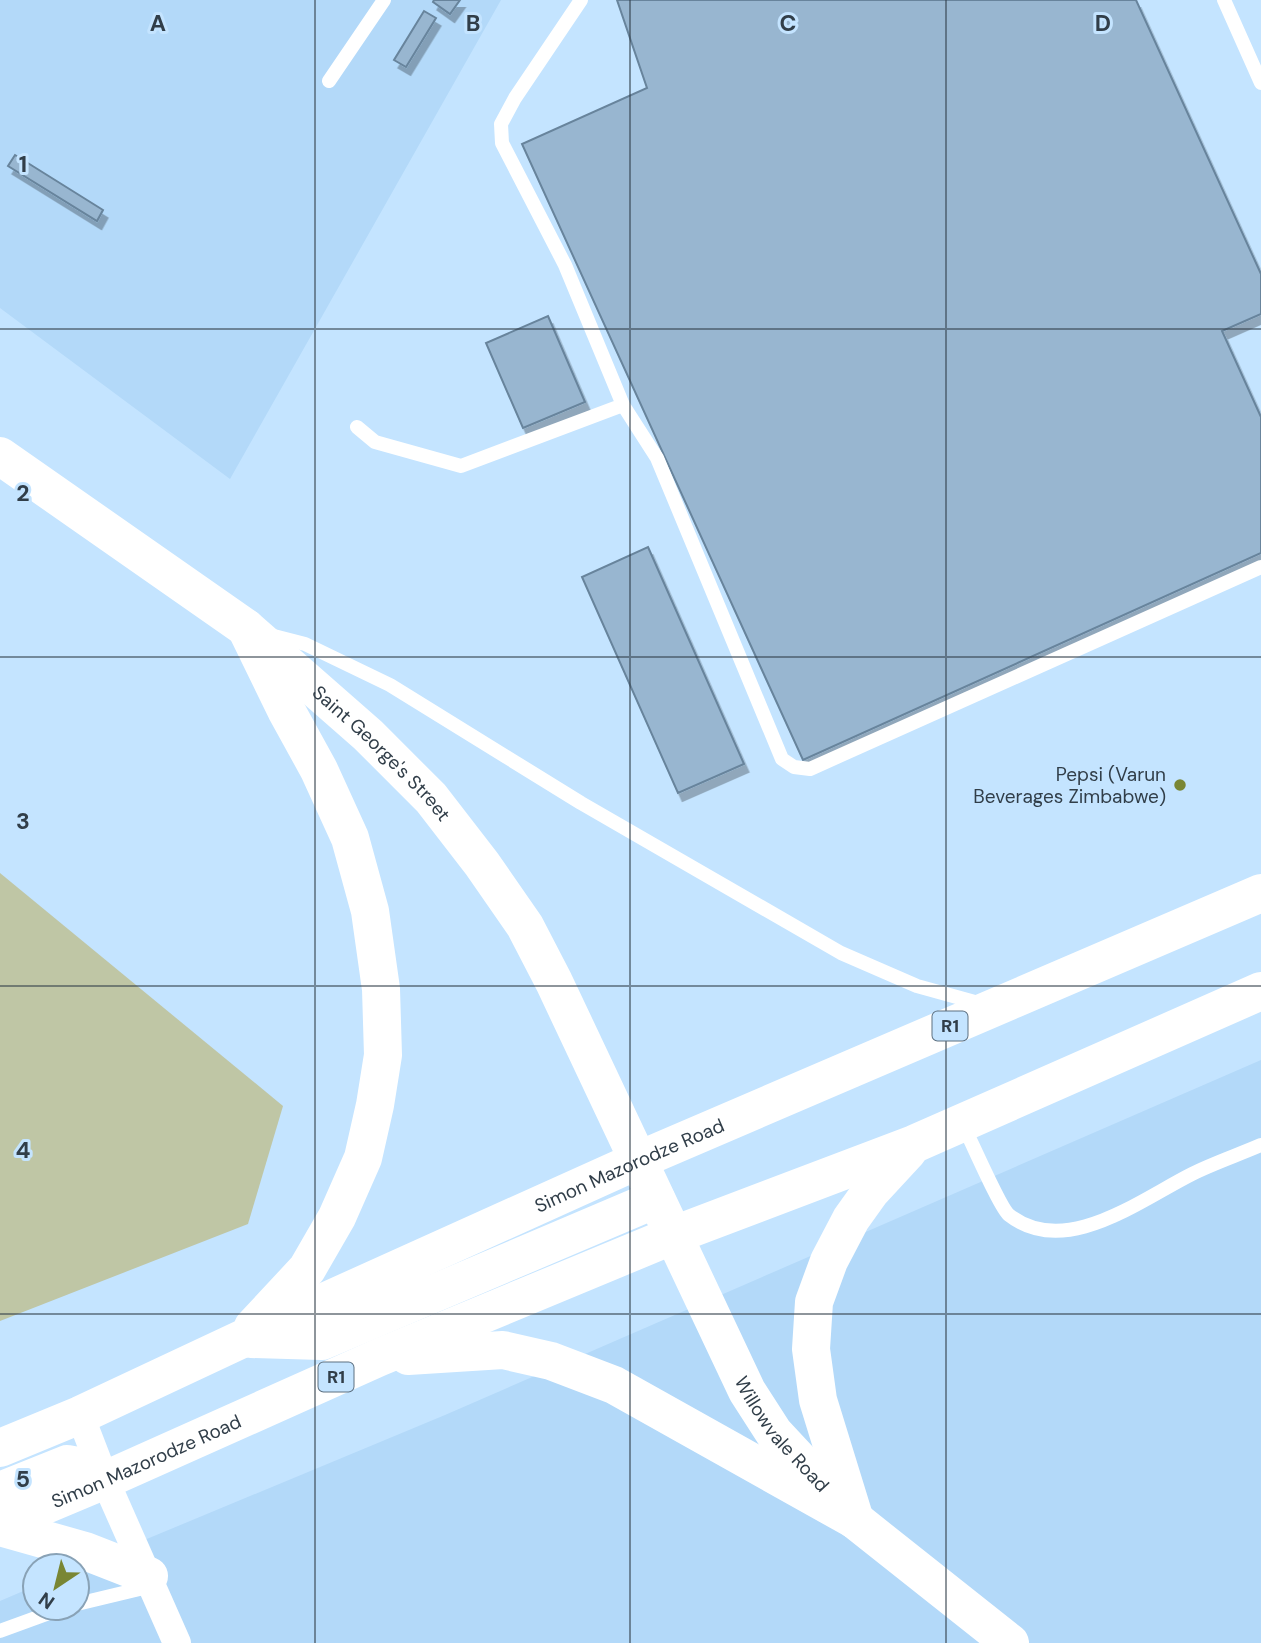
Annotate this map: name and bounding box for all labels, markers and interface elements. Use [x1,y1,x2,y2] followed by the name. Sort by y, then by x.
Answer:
[150,8,166,38] text: A
[466,8,480,38] text: B
[780,8,796,38] text: C
[1095,8,1111,38] text: D
[19,149,27,179] text: 1
[16,478,30,508] text: 2
[307,680,457,826] street label: Saint George's Street
[973,762,1166,809] place label: Pepsi (Varun Beverages Zimbabwe)
[1172,777,1188,793] marker: Pepsi (Varun Beverages Zimbabwe)
[16,806,30,836] text: 3
[932,1012,968,1041] road number: R1
[531,1112,728,1218] street label: Simon Mazorodze Road
[16,1135,31,1165] text: 4
[318,1362,354,1392] road number: R1
[729,1372,835,1497] street label: Willowvale Road
[47,1408,245,1514] street label: Simon Mazorodze Road
[16,1464,30,1494] text: 5
[21,1552,91,1622] north arrow
[34,1586,59,1615] text: N

